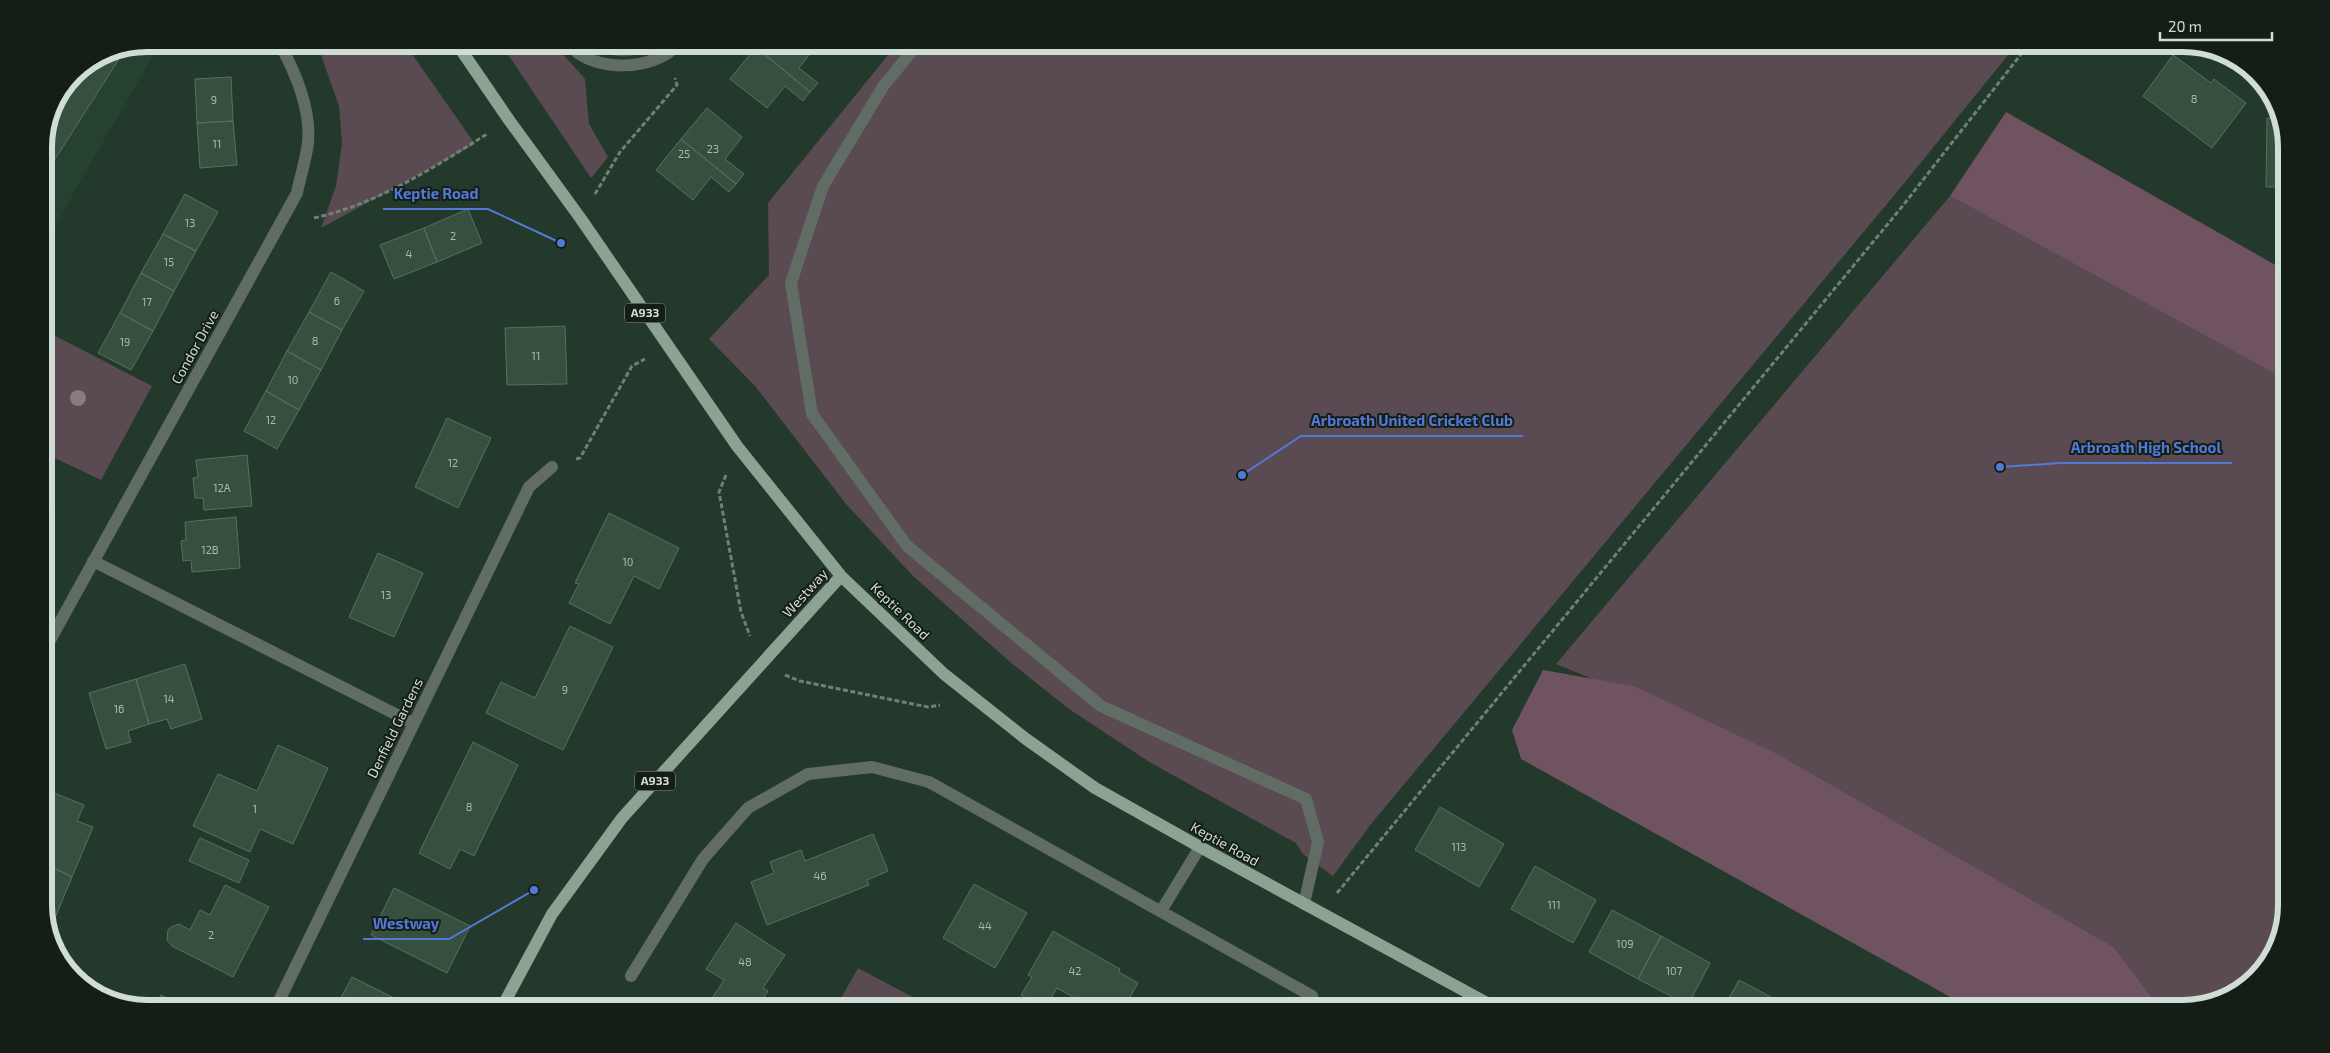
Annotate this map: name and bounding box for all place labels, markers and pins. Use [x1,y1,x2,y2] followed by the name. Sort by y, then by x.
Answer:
[383,179,488,209] callout: Keptie Road
[1301,406,1523,436] callout: Arbroath United Cricket Club
[2061,433,2232,463] callout: Arbroath High School
[363,909,449,939] callout: Westway

